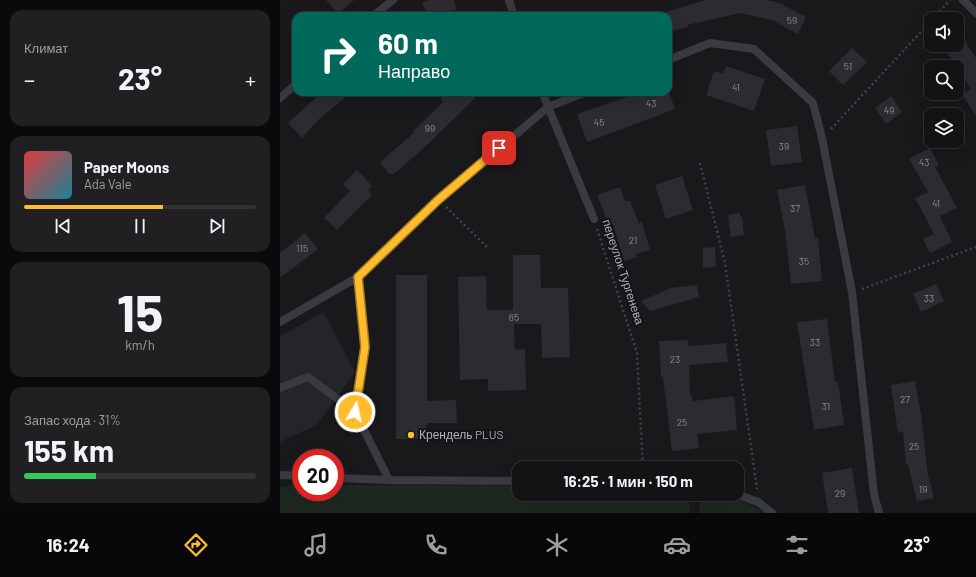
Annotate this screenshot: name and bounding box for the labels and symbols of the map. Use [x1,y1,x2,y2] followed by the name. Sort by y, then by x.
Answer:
[787,14,797,26] house number: 59
[844,60,852,72] house number: 51
[732,81,740,93] house number: 41
[646,97,656,109] house number: 43
[884,104,894,116] house number: 49
[594,116,604,128] house number: 45
[425,122,435,134] house number: 99
[482,131,516,165] pin
[779,140,789,152] house number: 39
[919,156,929,168] house number: 43
[932,197,940,209] house number: 41
[790,202,800,214] house number: 37
[599,217,648,327] street label: переулок Тургенева
[629,234,637,246] house number: 21
[296,242,308,254] house number: 115
[799,255,809,267] house number: 35
[924,292,934,304] house number: 33
[509,311,519,323] house number: 65
[810,336,820,348] house number: 33
[670,353,680,365] house number: 23
[334,391,376,433] position arrow
[900,393,910,405] house number: 27
[822,400,830,412] house number: 31
[677,416,687,428] house number: 25
[419,427,504,442] place label: Крендель PLUS
[406,430,416,440] marker: Крендель PLUS
[909,440,919,452] house number: 25
[292,449,344,501] speed limit sign: 20
[919,483,927,495] house number: 19
[835,487,845,499] house number: 29

